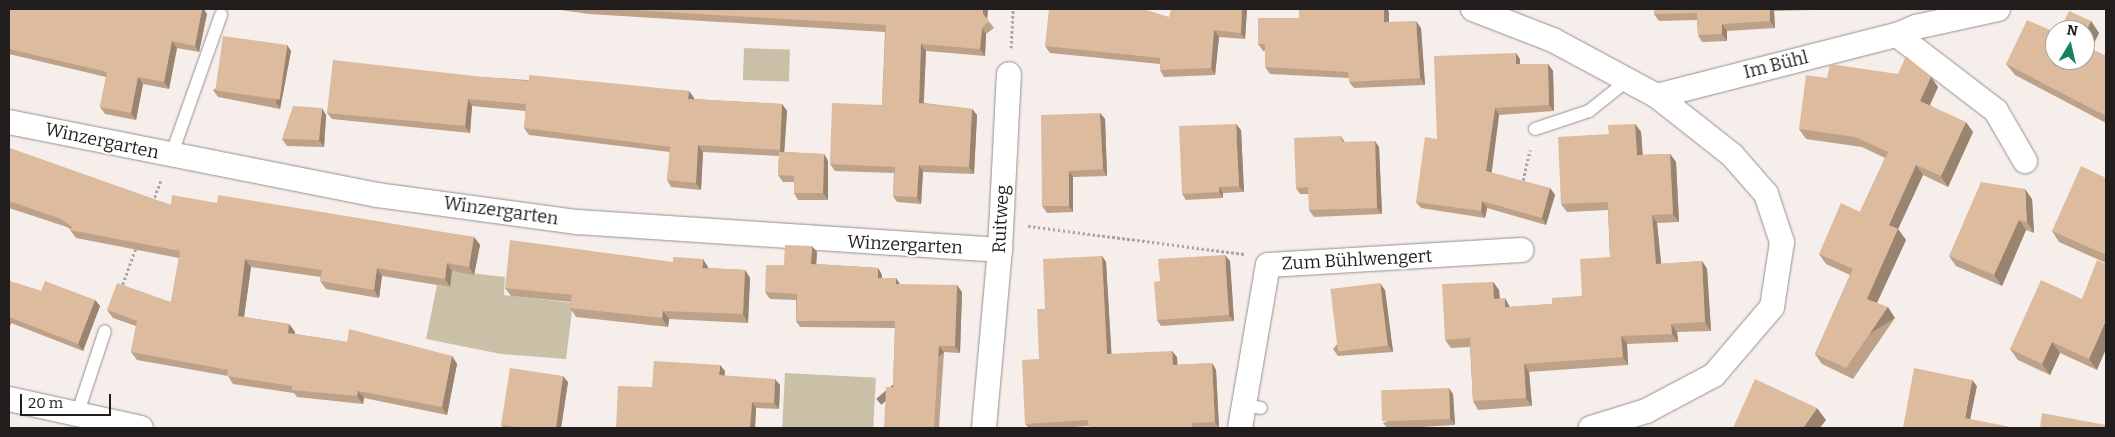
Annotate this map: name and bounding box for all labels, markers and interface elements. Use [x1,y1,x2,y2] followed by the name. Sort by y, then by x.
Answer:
[2045,20,2095,70] north arrow
[2066,21,2079,40] text: N
[1741,47,1811,83] street label: Im Bühl
[43,118,161,164] street label: Winzergarten
[988,184,1014,254] street label: Ruitweg
[442,192,560,230] street label: Winzergarten
[847,231,963,259] street label: Winzergarten
[1281,245,1433,275] street label: Zum Bühlwengert
[22,384,114,416] scale bar
[28,394,63,412] text: 20 m

